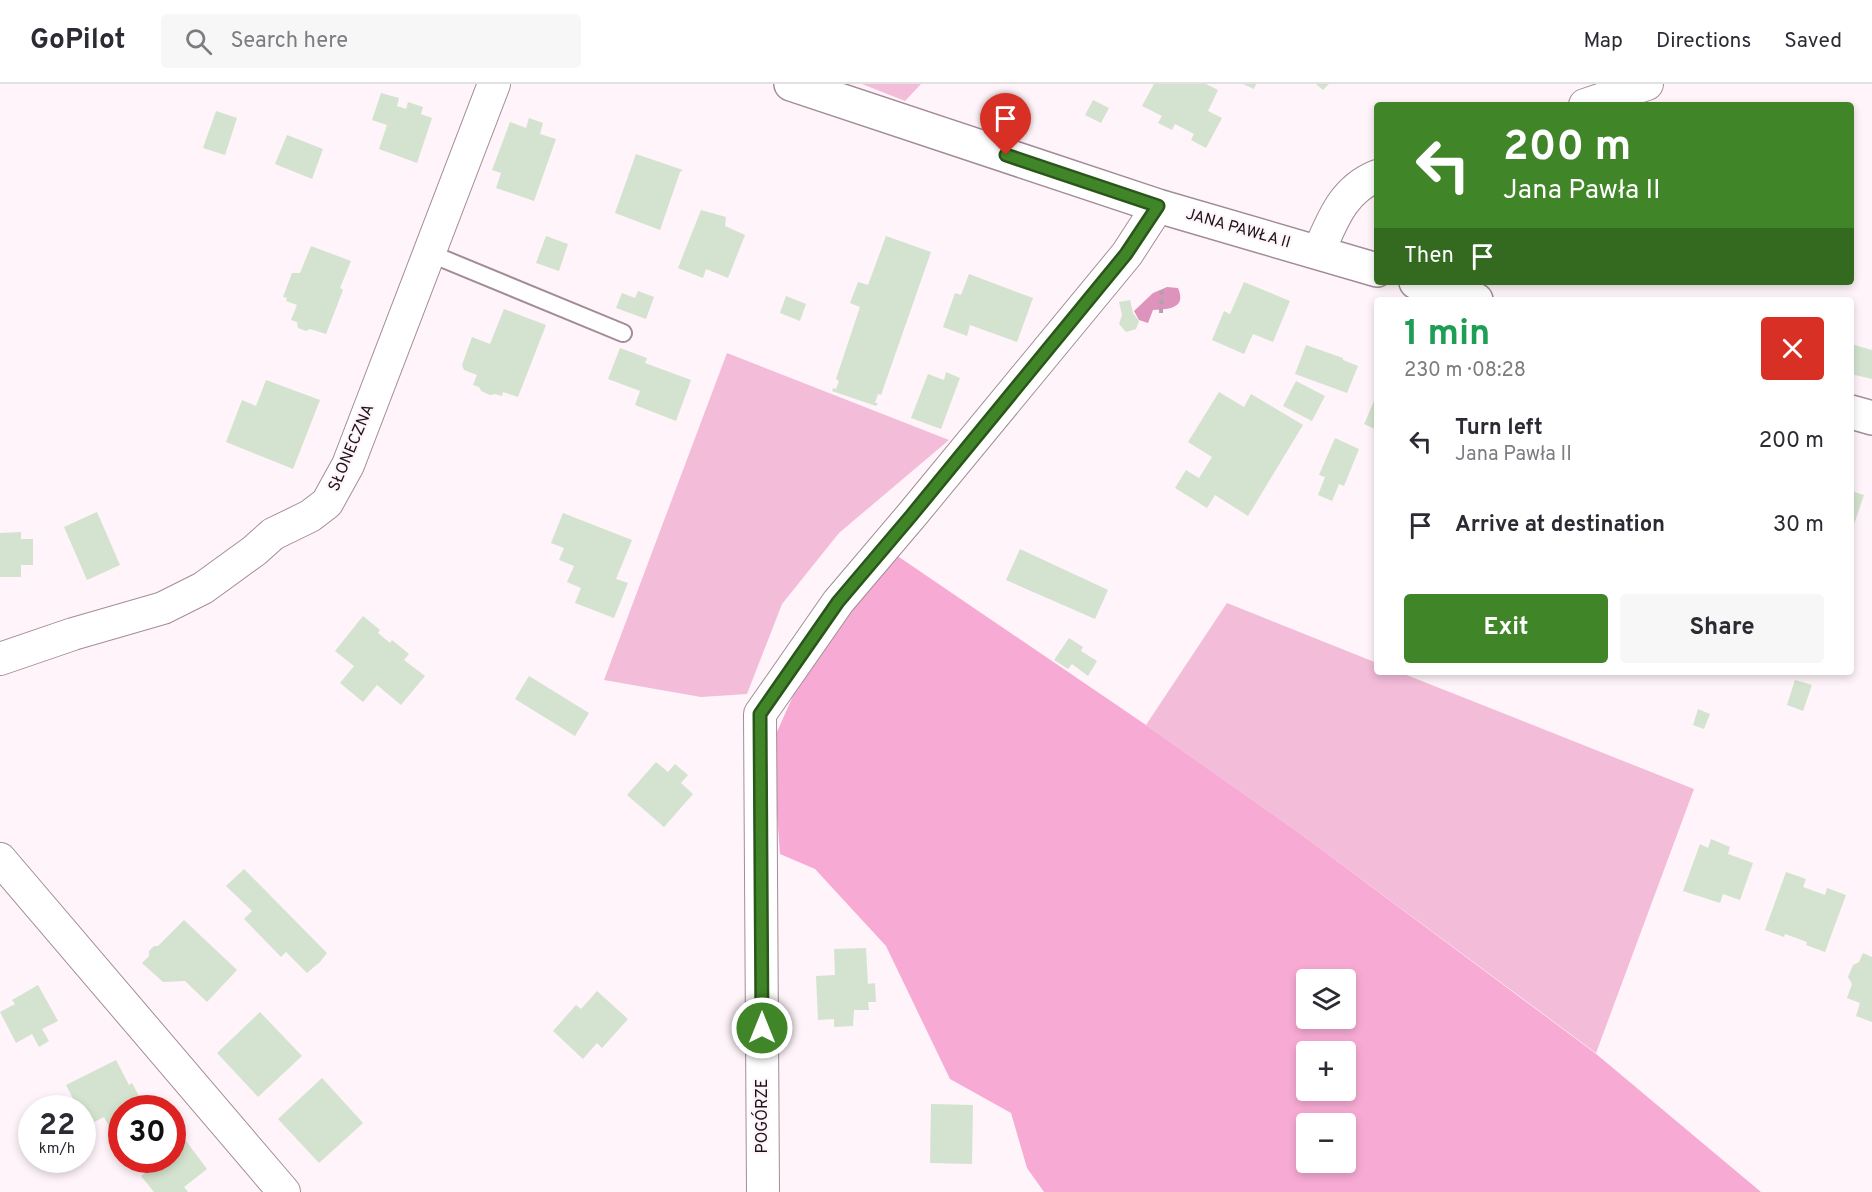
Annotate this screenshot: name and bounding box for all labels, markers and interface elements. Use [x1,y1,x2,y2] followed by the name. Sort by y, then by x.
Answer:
[161,14,581,68] search box
[30,23,125,59] text: GoPilot
[182,25,215,58] icon: search
[230,28,348,55] text: Search here
[1583,28,1623,55] text: Map
[1656,28,1751,55] text: Directions
[1784,28,1842,55] text: Saved
[980,93,1031,155] pin
[989,102,1022,135] icon: arrive
[1503,122,1631,175] text: 200 m
[1404,126,1482,204] icon: left
[1503,174,1661,208] text: Jana Pawła II
[1183,205,1293,253] street label: JANA PAWŁA II
[1466,240,1499,273] icon: arrive
[1404,243,1454,270] text: Then
[1404,312,1490,358] text: 1 min
[1761,317,1824,380] button: close
[1404,358,1526,384] text: 230 m · 08:28
[325,401,379,495] street label: SŁONECZNA
[1455,415,1543,442] text: Turn left
[1404,425,1437,458] icon: left
[1759,428,1824,455] text: 200 m
[1455,442,1572,468] text: Jana Pawła II
[1404,509,1437,542] icon: arrive
[1455,512,1665,539] text: Arrive at destination
[1773,512,1824,539] text: 30 m
[1404,594,1608,663] button: Exit
[1620,594,1824,663] button: Share
[1296,969,1356,1173] map controls
[1296,969,1356,1029] button: layers
[730,996,794,1060] position arrow
[1296,1041,1356,1101] button: +
[751,1079,773,1153] street label: POGÓRZE
[108,1095,186,1173] speed limit sign: 30
[39,1108,75,1145] text: 22
[1296,1113,1356,1173] button: −
[39,1140,75,1159] text: km/h

